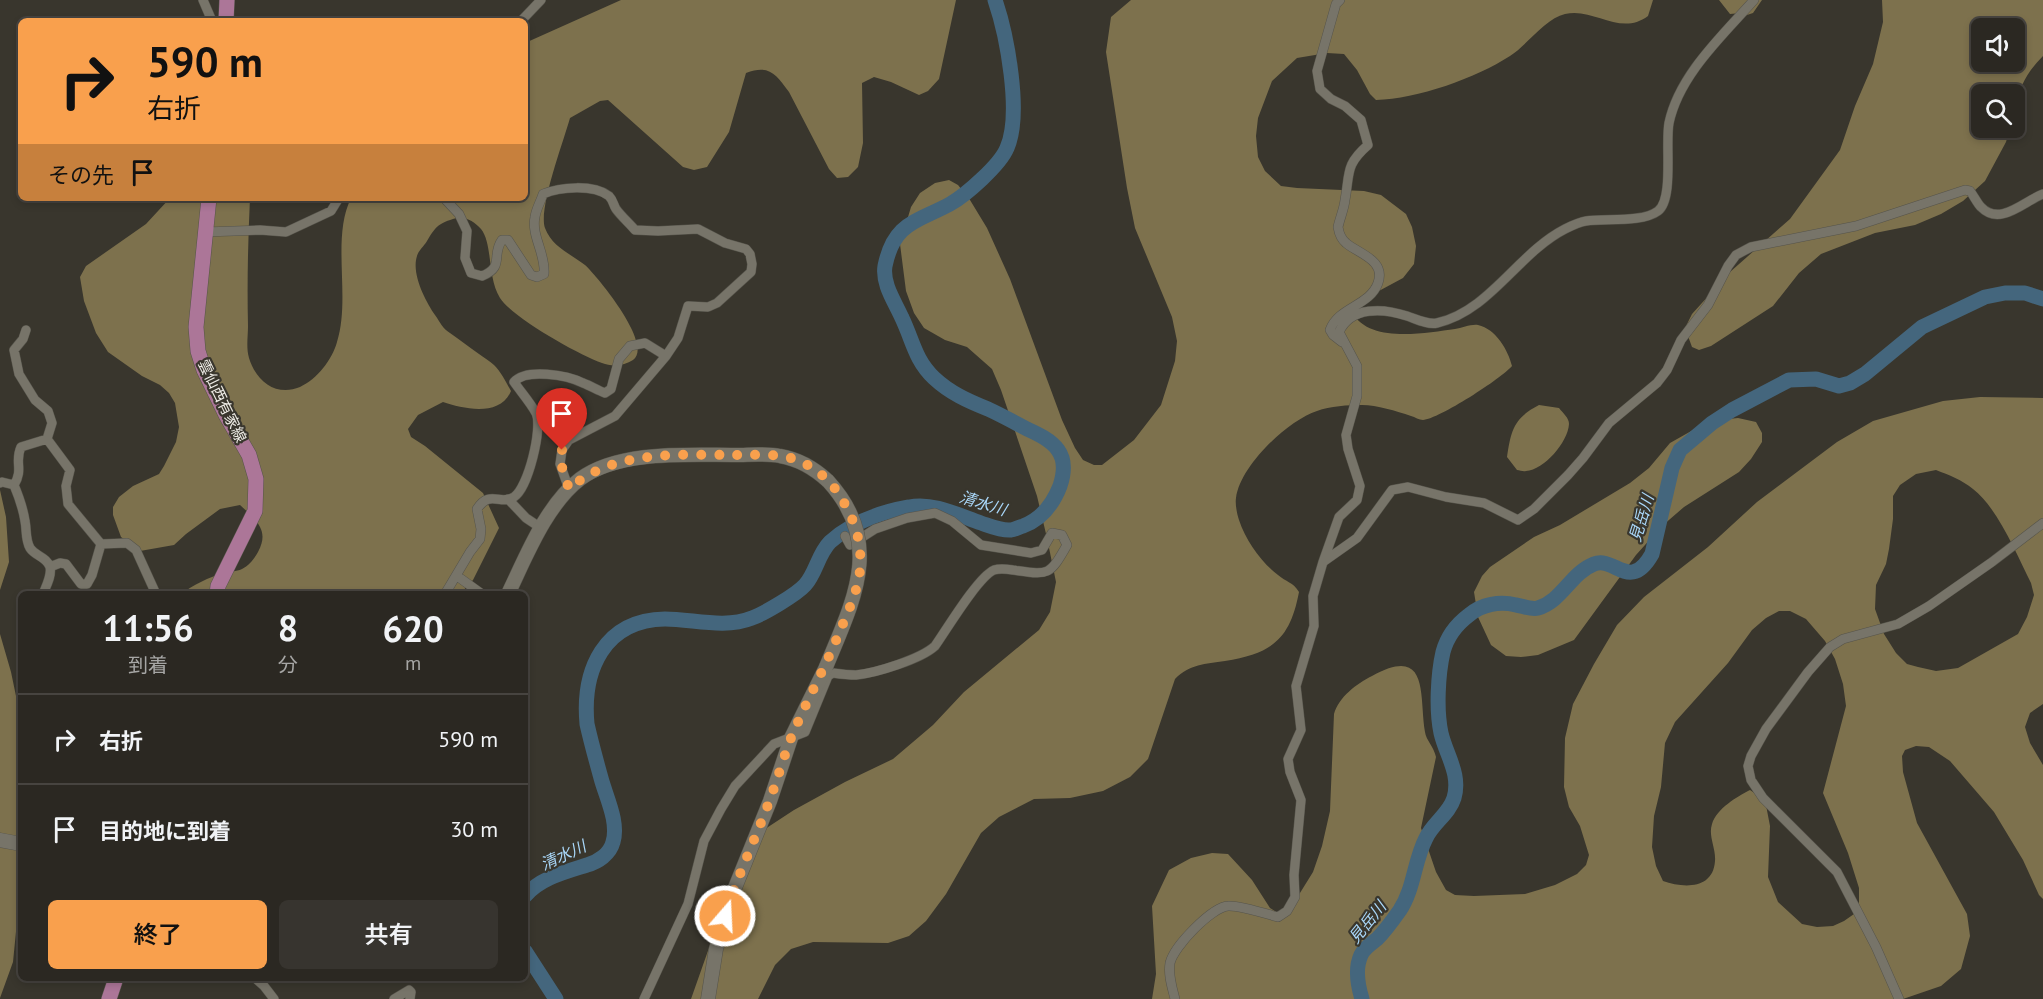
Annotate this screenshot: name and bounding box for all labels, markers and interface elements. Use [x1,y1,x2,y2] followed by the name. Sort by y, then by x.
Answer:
[1971,18,2025,138] map controls
[1971,18,2025,72] button: sound
[147,34,263,89] text: 590 m
[48,42,126,120] icon: right
[1971,84,2025,138] button: search
[147,91,201,125] text: 右折
[126,156,159,189] icon: arrive
[48,161,114,189] text: その先
[194,356,251,445] street label: 雲仙西有家線
[536,388,587,450] pin
[545,397,578,430] icon: arrive
[957,486,1011,520] water label: 清水川
[1624,490,1658,544] water label: 見岳川
[102,604,194,651] text: 11:56
[278,604,298,651] text: 8
[382,605,444,652] text: 620
[405,650,421,676] text: m
[128,652,168,678] text: 到着
[278,652,298,678] text: 分
[48,723,81,756] icon: right
[438,725,498,753] text: 590 m
[99,727,143,755] text: 右折
[48,813,81,846] icon: arrive
[450,815,498,843] text: 30 m
[99,817,231,845] text: 目的地に到着
[537,835,591,874] water label: 清水川
[693,884,757,948] position arrow
[1344,896,1391,947] water label: 見岳川
[48,900,267,969] button: 終了
[279,900,498,969] button: 共有

